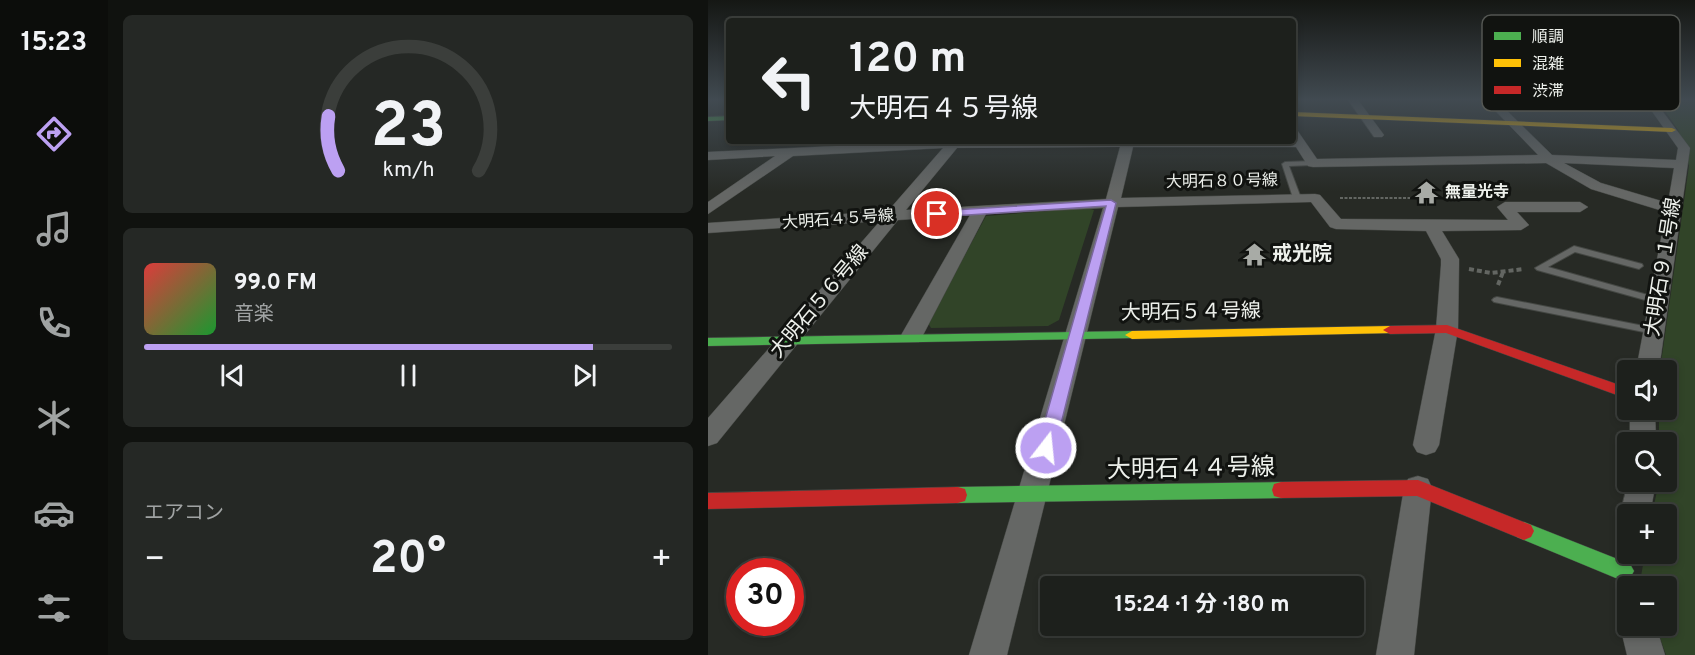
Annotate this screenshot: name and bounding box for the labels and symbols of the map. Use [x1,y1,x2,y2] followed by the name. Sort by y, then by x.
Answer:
[1482,15,1680,111] legend
[1532,28,1564,48] text: 順調
[1532,55,1564,75] text: 混雑
[1532,82,1564,102] text: 渋滞
[1166,171,1278,193] street label: 大明石８０号線
[1414,180,1440,206] temple icon: 無量光寺
[1445,183,1509,203] place label: 無量光寺
[911,188,962,239] pin
[1640,196,1688,338] street label: 大明石９１号線
[781,206,895,234] street label: 大明石４５号線
[765,240,875,364] street label: 大明石５６号線
[1241,242,1267,268] temple icon: 戒光院
[1272,242,1332,268] place label: 戒光院
[1121,299,1261,327] street label: 大明石５４号線
[1014,416,1078,480] position arrow
[1107,454,1275,486] street label: 大明石４４号線
[726,558,804,636] speed limit sign: 30

